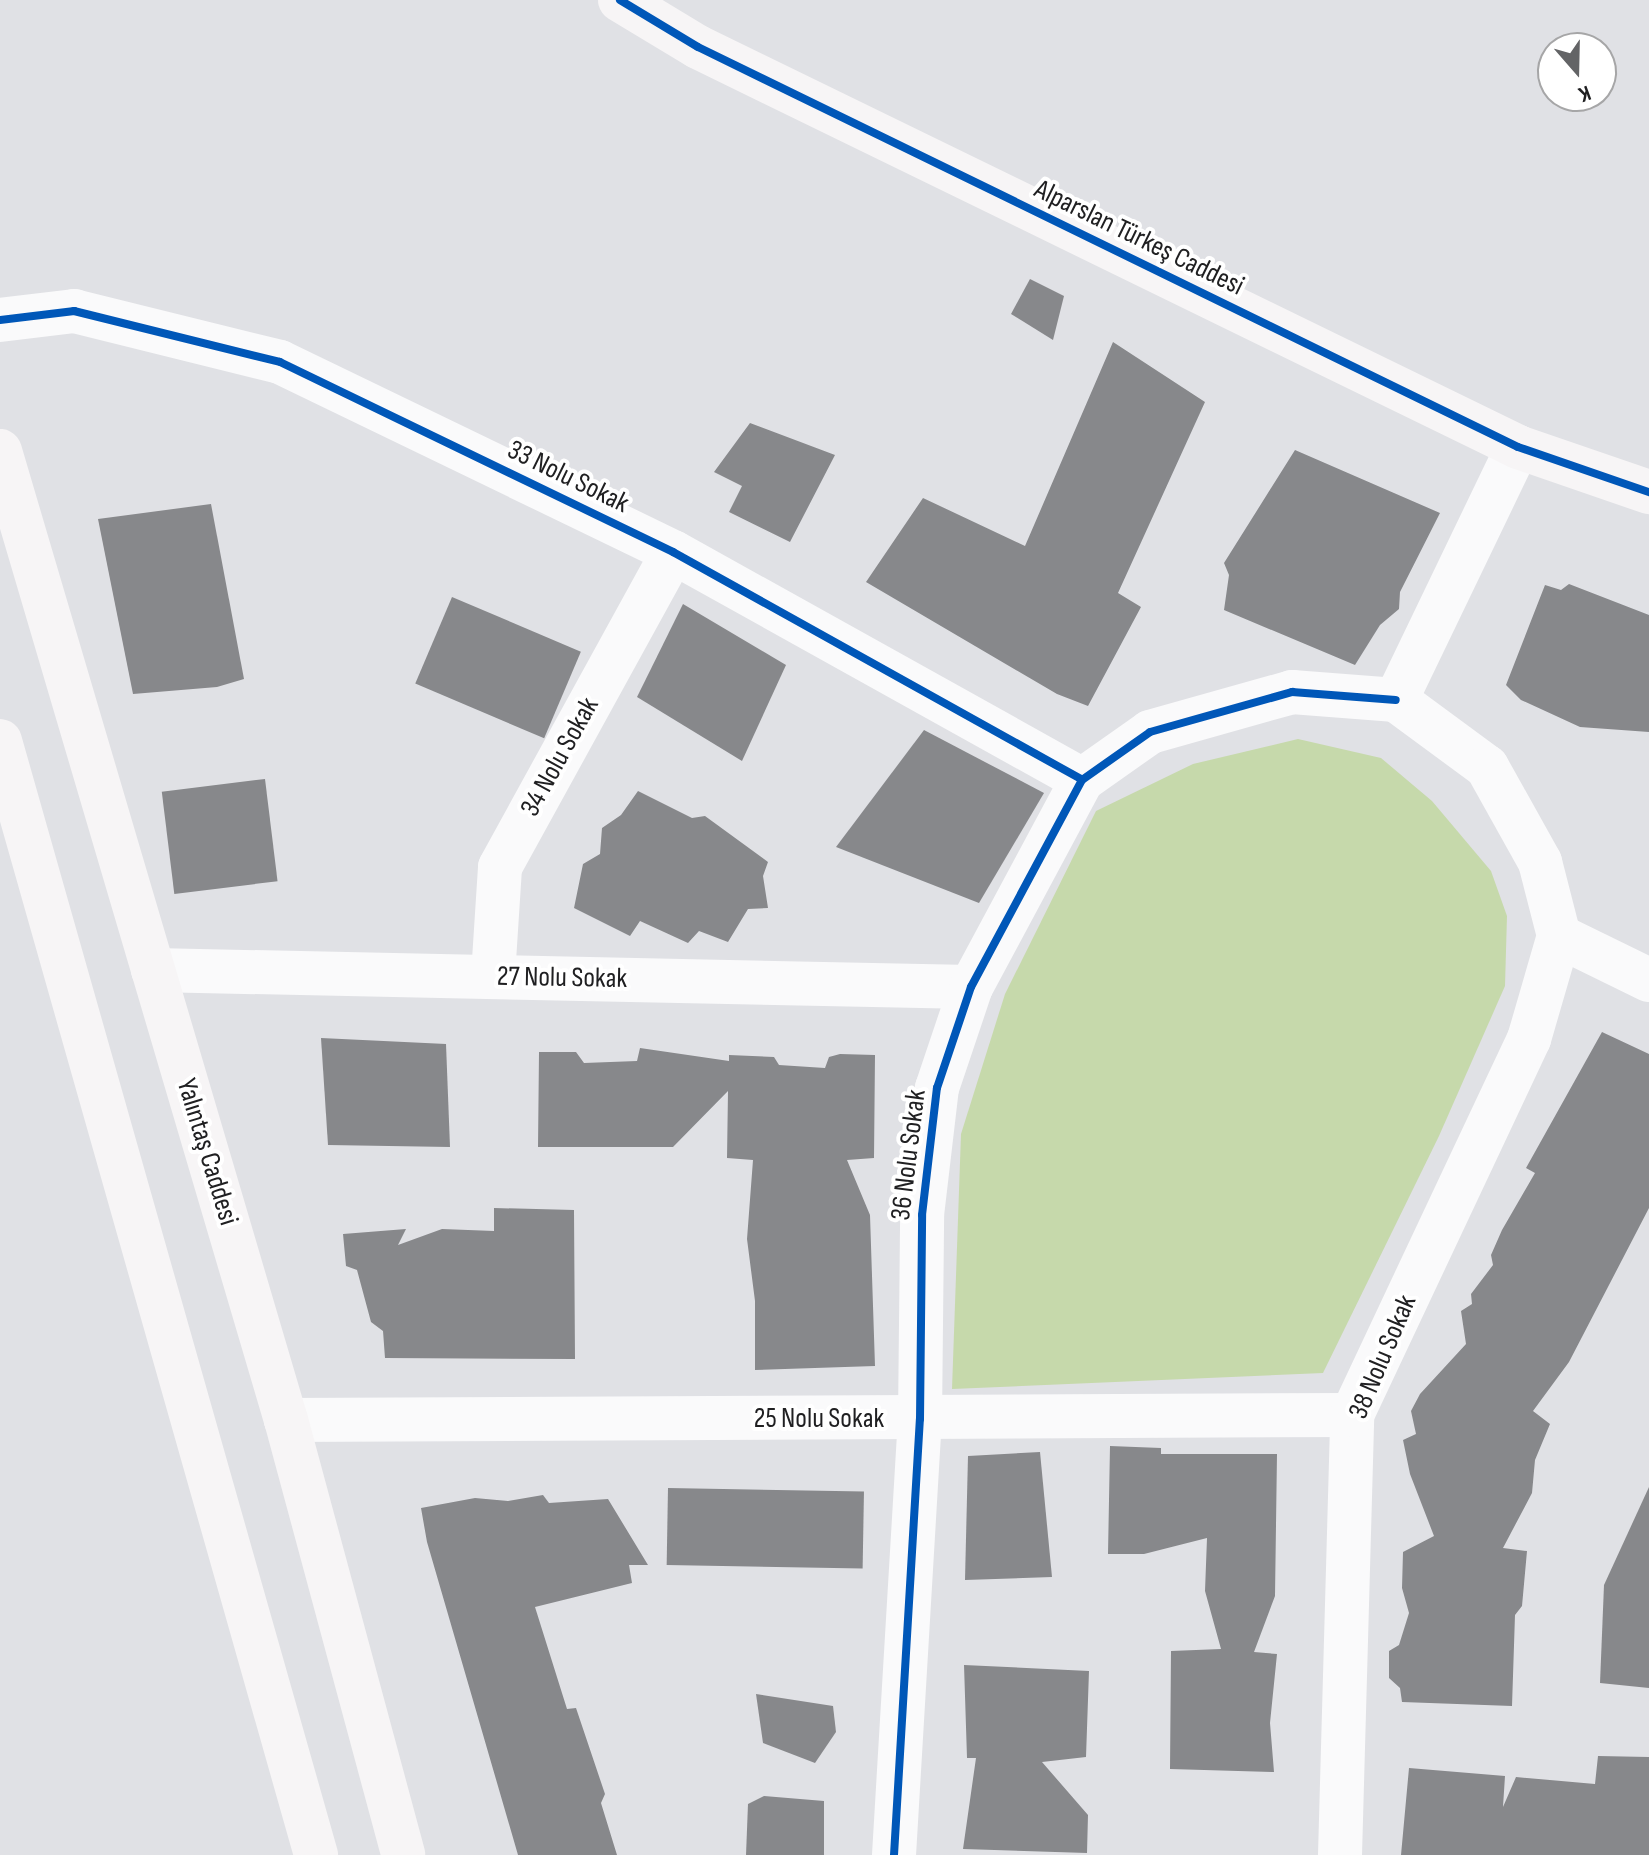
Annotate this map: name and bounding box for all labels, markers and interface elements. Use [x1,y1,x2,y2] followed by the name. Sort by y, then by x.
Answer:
[1537,32,1617,112] north arrow
[1575,79,1594,108] text: K
[1029,173,1249,303] street label: Alparslan Türkeş Caddesi
[502,433,634,521] street label: 33 Nolu Sokak
[514,692,606,822] street label: 34 Nolu Sokak
[497,960,627,996] street label: 27 Nolu Sokak
[169,1075,245,1229] street label: Yalıntaş Caddesi
[884,1088,934,1222] street label: 36 Nolu Sokak
[1342,1290,1424,1424] street label: 38 Nolu Sokak
[754,1402,884,1436] street label: 25 Nolu Sokak

